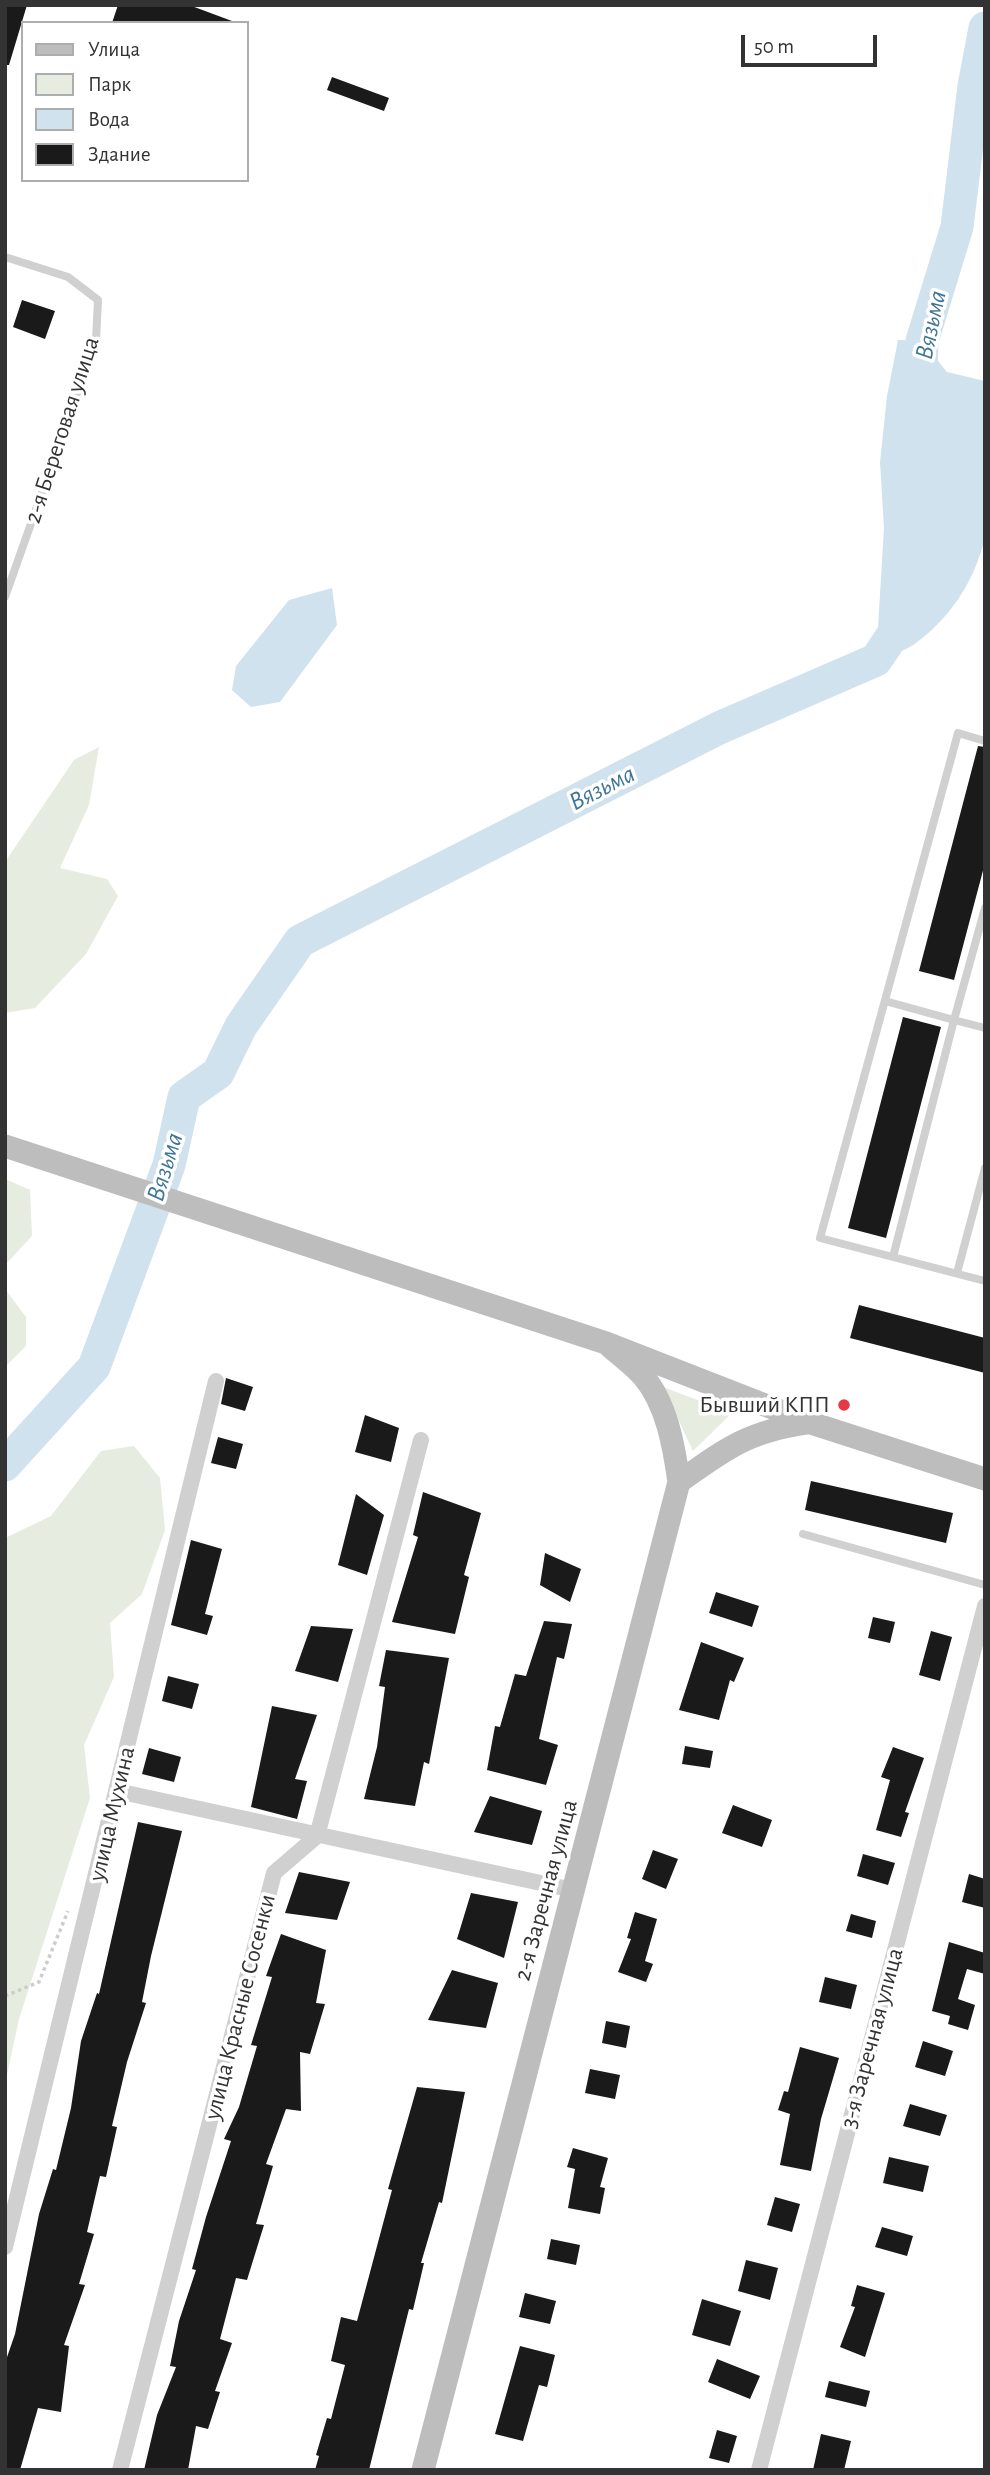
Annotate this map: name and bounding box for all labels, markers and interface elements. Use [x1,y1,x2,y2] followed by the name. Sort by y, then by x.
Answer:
[21,21,248,182] legend
[745,21,881,65] scale bar
[754,36,794,57] text: 50 m
[88,39,140,60] text: Улица
[88,74,131,95] text: Парк
[88,109,130,130] text: Вода
[88,144,151,165] text: Здание
[908,288,954,362] water label: Вязьма
[18,333,106,527] street label: 2-я Береговая улица
[564,758,640,818] water label: Вязьма
[140,1129,190,1205] water label: Вязьма
[699,1391,830,1419] place label: Бывший КПП
[836,1397,852,1413] marker: Бывший КПП
[83,1744,141,1884] street label: улица Мухина
[508,1796,584,1984] street label: 2-я Заречная улица
[198,1891,282,2123] street label: улица Красные Сосенки
[834,1945,910,2131] street label: 3-я Заречная улица

